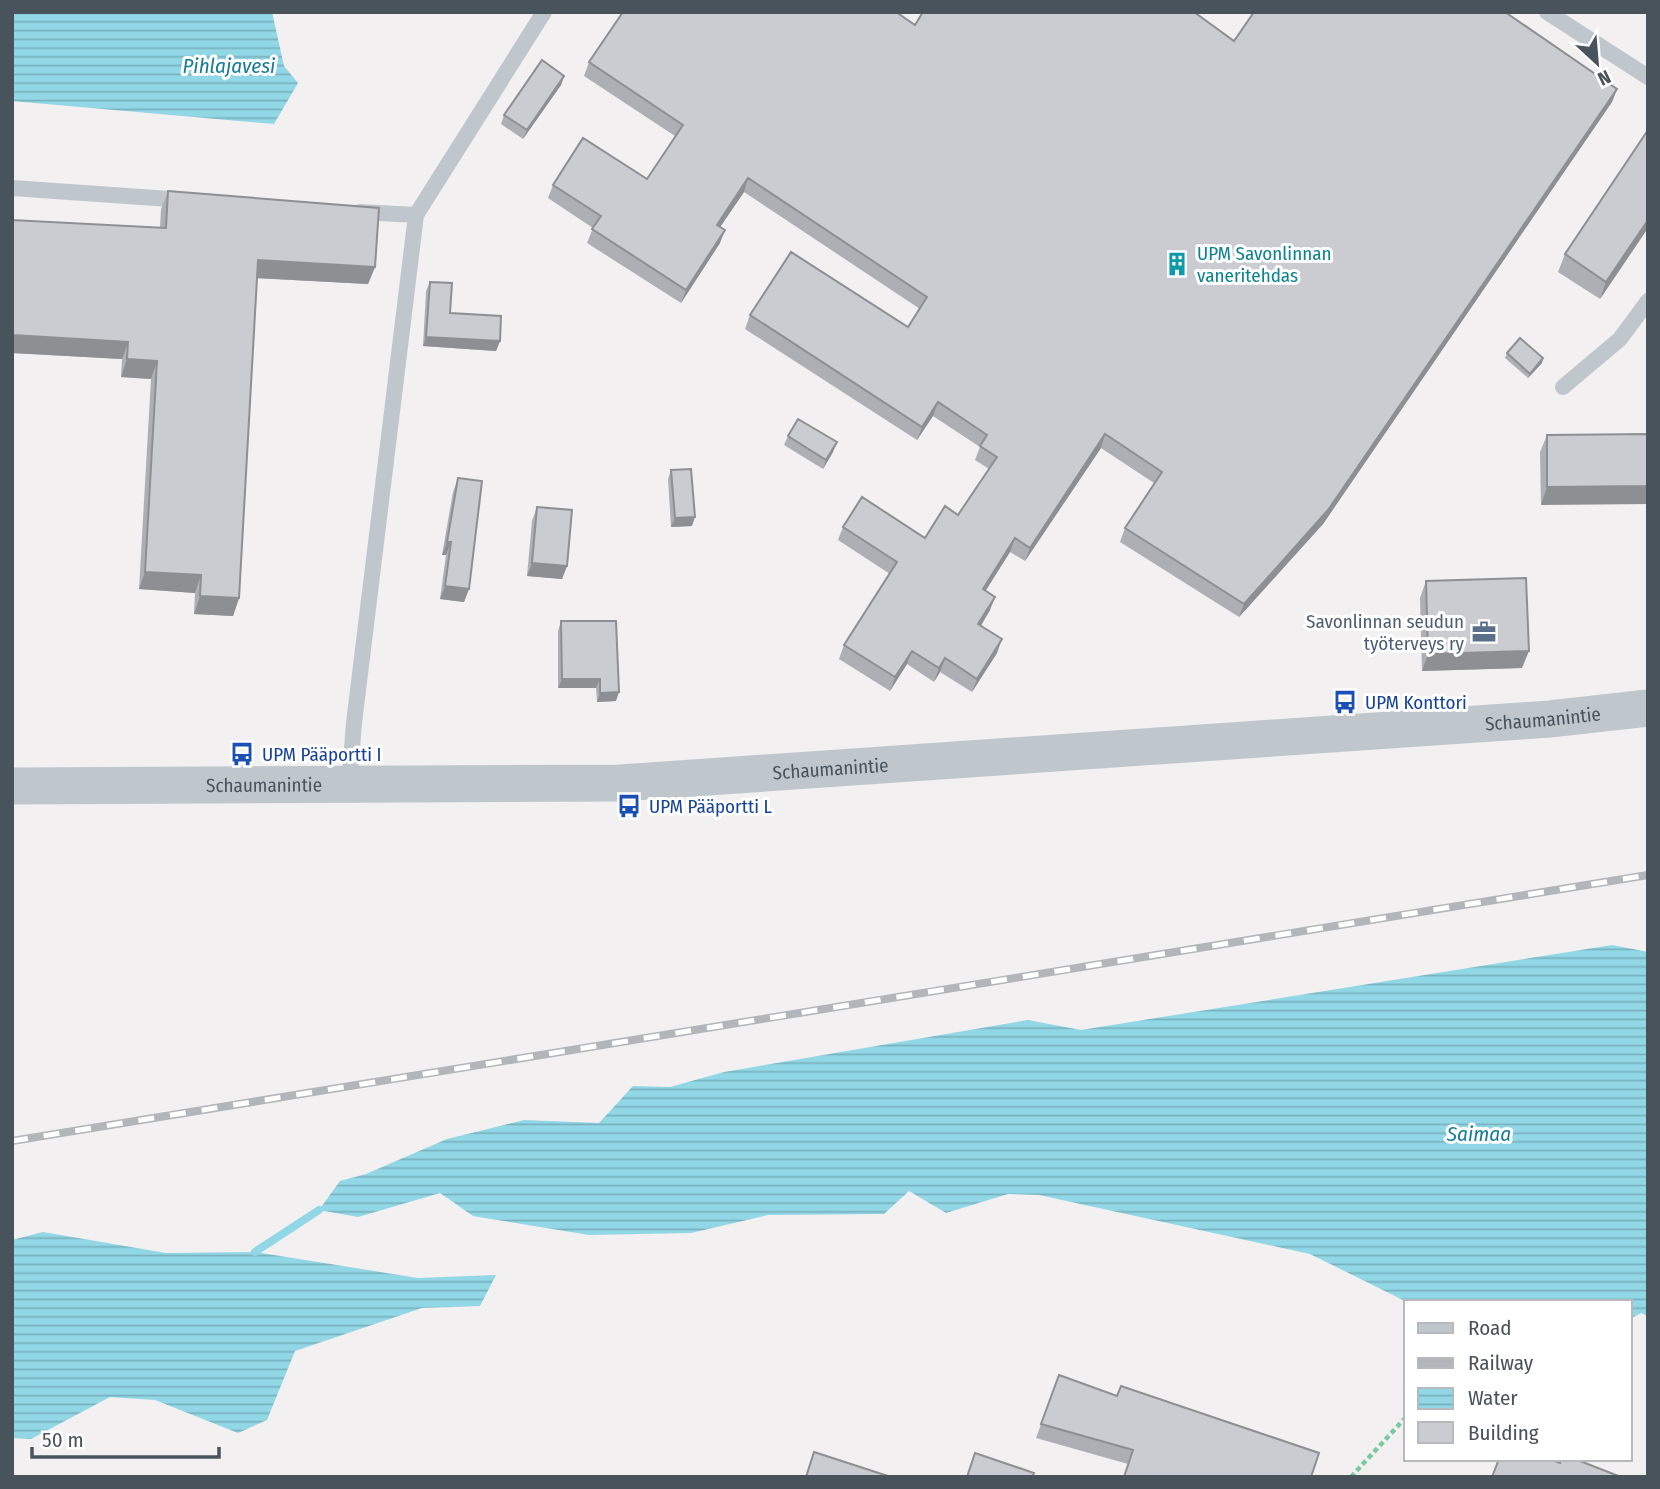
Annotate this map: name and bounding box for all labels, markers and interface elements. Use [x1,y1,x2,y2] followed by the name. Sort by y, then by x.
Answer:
[1562,28,1632,98] north arrow
[183,53,276,79] water label: Pihlajavesi
[1594,65,1614,91] text: N
[1197,242,1332,287] place label: UPM Savonlinnan vaneritehdas
[1163,250,1191,278] building icon: UPM Savonlinnan vaneritehdas
[1306,610,1465,655] place label: Savonlinnan seudun työterveys ry
[1470,618,1498,646] office icon: Savonlinnan seudun työterveys ry
[1331,688,1359,716] bus stop icon: UPM Konttori
[1365,691,1467,714] place label: UPM Konttori
[1484,702,1602,735] street label: Schaumanintie
[228,740,256,768] bus stop icon: UPM Pääportti I
[262,743,381,766] place label: UPM Pääportti I
[772,754,889,784] street label: Schaumanintie
[206,773,322,797] street label: Schaumanintie
[615,792,643,820] bus stop icon: UPM Pääportti L
[649,795,772,818] place label: UPM Pääportti L
[1446,1121,1511,1147] water label: Saimaa
[1404,1300,1632,1461] legend
[1468,1315,1512,1341] text: Road
[1468,1350,1534,1376] text: Railway
[1468,1385,1518,1411] text: Water
[32,1416,219,1460] scale bar
[1468,1420,1539,1446] text: Building
[42,1427,84,1453] text: 50 m

